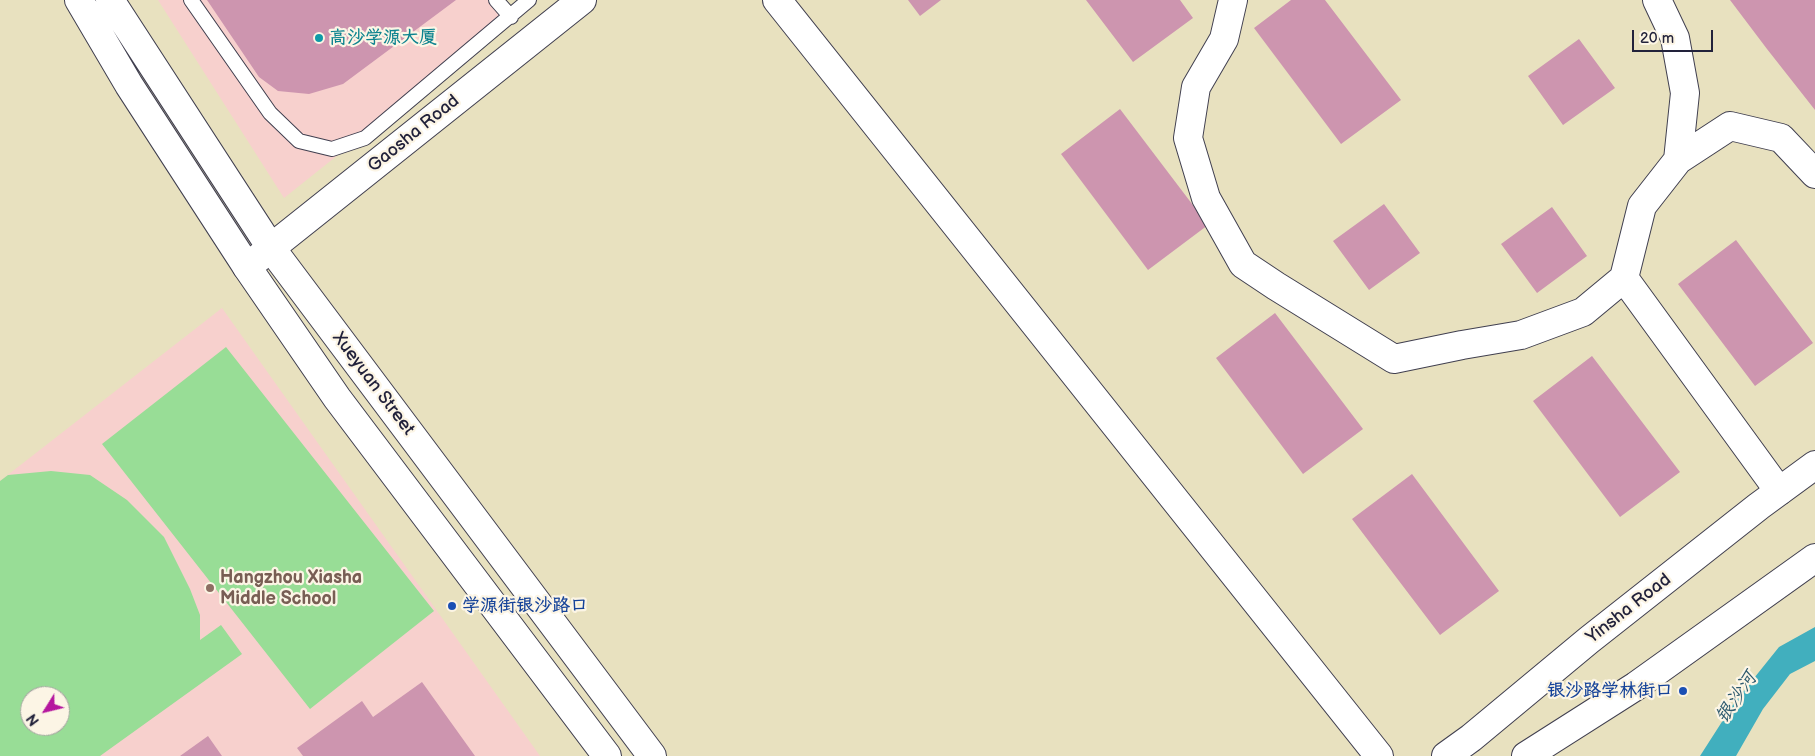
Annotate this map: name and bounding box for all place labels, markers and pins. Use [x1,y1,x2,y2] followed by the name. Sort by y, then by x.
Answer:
[329,27,437,49] place label: 高沙学源大厦
[313,32,325,44] marker: 高沙学源大厦
[220,567,362,610] place label: Hangzhou Xiasha Middle School
[204,582,216,594] marker: Hangzhou Xiasha Middle School
[462,595,588,617] place label: 学源街银沙路口
[446,600,458,612] marker: 学源街银沙路口
[1547,680,1673,702] place label: 银沙路学林街口
[1677,685,1689,697] marker: 银沙路学林街口

